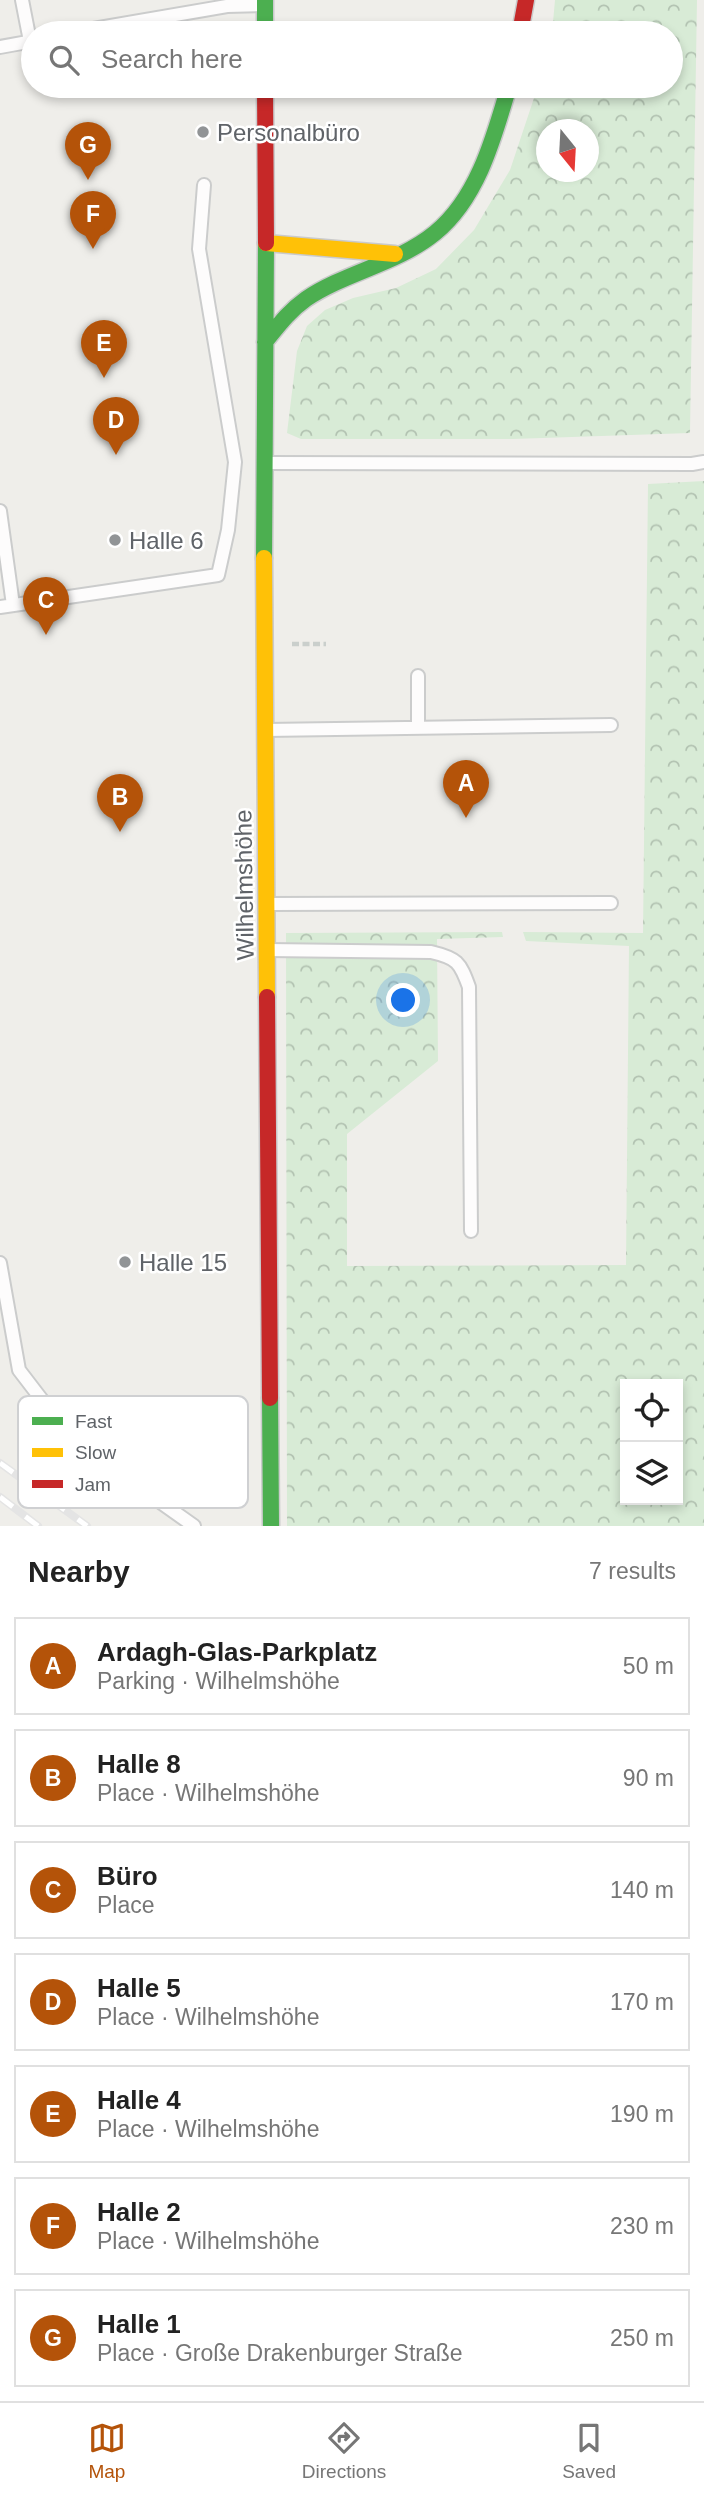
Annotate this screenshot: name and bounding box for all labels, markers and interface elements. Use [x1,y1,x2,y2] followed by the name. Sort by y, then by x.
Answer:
[21,21,683,98] search box
[45,41,83,79] icon: search
[101,44,243,74] text: Search here
[217,119,360,146] place label: Personalbüro
[536,119,599,182] north arrow
[65,122,111,180] pin: G
[195,124,211,140] marker: Personalbüro
[70,191,116,249] pin: F
[81,320,127,378] pin: E
[93,397,139,455] pin: D
[129,527,204,554] place label: Halle 6
[107,532,123,548] marker: Halle 6
[23,577,69,635] pin: C
[443,760,489,818] pin: A
[97,774,143,832] pin: B
[229,809,259,961] street label: Wilhelmshöhe
[386,983,420,1017] your location
[139,1249,227,1276] place label: Halle 15
[117,1254,133,1270] marker: Halle 15
[620,1379,683,1505] map controls
[620,1379,683,1442] button: locate
[18,1396,248,1508] legend
[75,1411,113,1432] text: Fast
[75,1442,116,1463] text: Slow
[620,1442,683,1505] button: layers
[75,1474,111,1495] text: Jam
[28,1555,130,1588] text: Nearby
[589,1558,676,1584] text: 7 results
[97,1637,377,1667] text: Ardagh-Glas-Parkplatz
[45,1653,61,1679] text: A
[623,1653,674,1679] text: 50 m
[97,1668,340,1694] text: Parking · Wilhelmshöhe
[97,1749,181,1779] text: Halle 8
[45,1765,61,1791] text: B
[623,1765,674,1791] text: 90 m
[97,1780,319,1806] text: Place · Wilhelmshöhe
[97,1861,158,1891] text: Büro
[45,1877,61,1903] text: C
[610,1877,674,1903] text: 140 m
[97,1892,155,1918] text: Place
[97,1973,181,2003] text: Halle 5
[45,1989,61,2015] text: D
[610,1989,674,2015] text: 170 m
[97,2004,319,2030] text: Place · Wilhelmshöhe
[97,2085,181,2115] text: Halle 4
[45,2101,61,2127] text: E
[610,2101,674,2127] text: 190 m
[97,2116,319,2142] text: Place · Wilhelmshöhe
[97,2197,181,2227] text: Halle 2
[46,2213,60,2239] text: F
[610,2213,674,2239] text: 230 m
[97,2228,319,2254] text: Place · Wilhelmshöhe
[97,2309,181,2339] text: Halle 1
[44,2325,62,2351] text: G
[610,2325,674,2351] text: 250 m
[97,2340,463,2366] text: Place · Große Drakenburger Straße
[88,2419,126,2483] tab: Map
[302,2419,386,2483] tab: Directions
[562,2419,616,2483] tab: Saved

